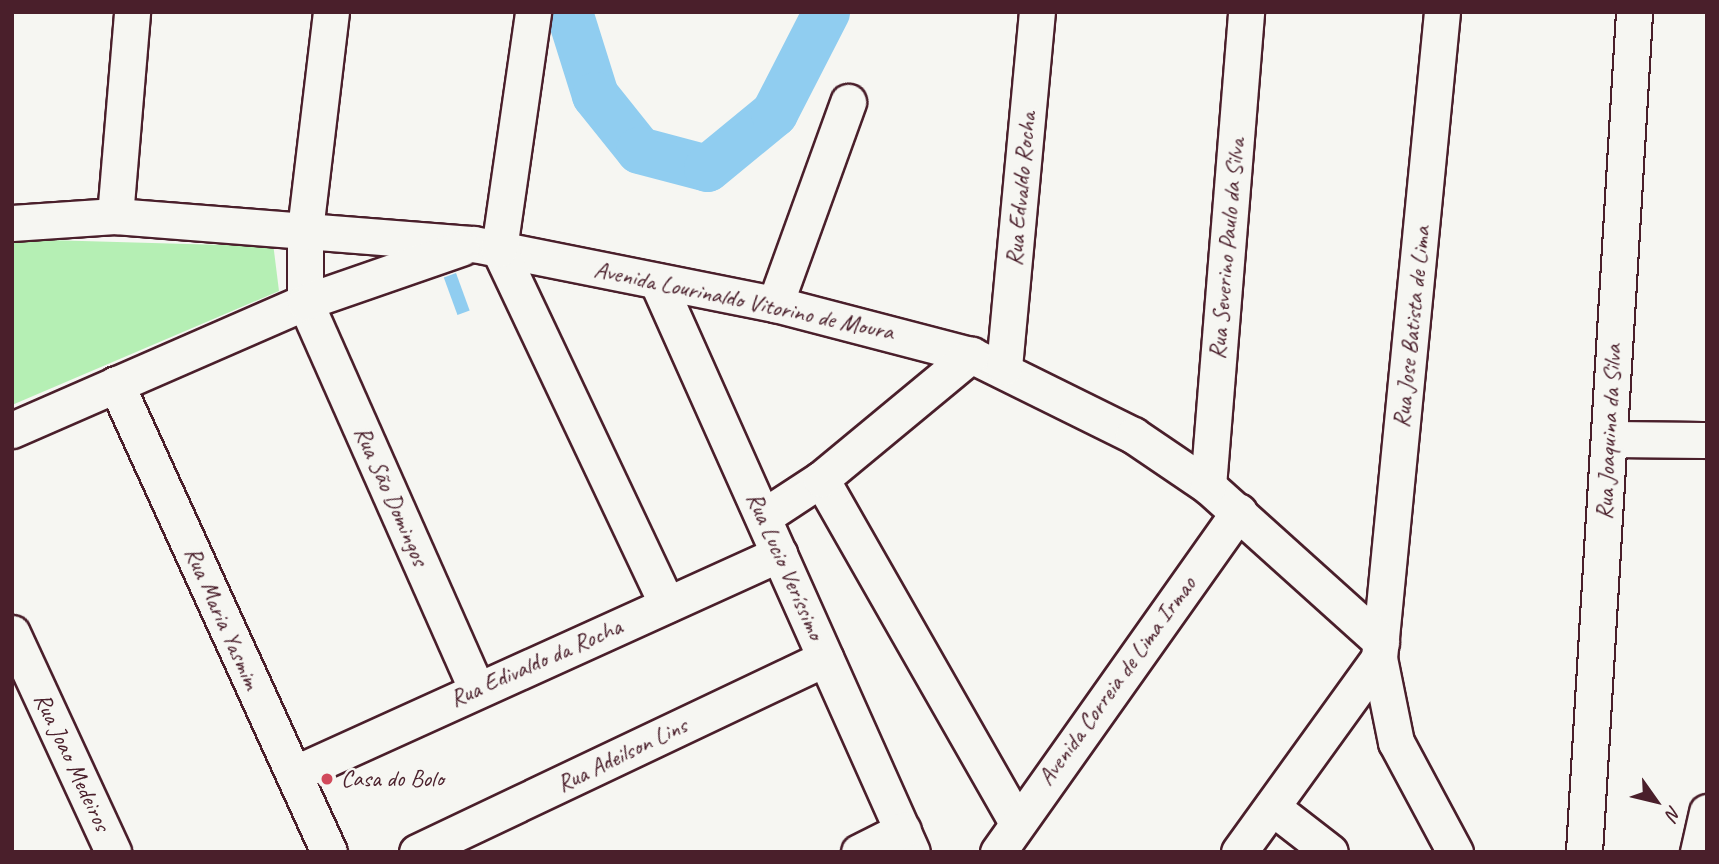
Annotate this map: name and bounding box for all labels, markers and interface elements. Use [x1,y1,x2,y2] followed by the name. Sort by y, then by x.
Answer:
[1000,111,1042,267] street label: Rua Edvaldo Rocha
[1203,138,1251,360] street label: Rua Severino Paulo da Silva
[1387,225,1437,429] street label: Rua Jose Batista de Lima
[592,255,896,347] street label: Avenida Lourinaldo Vitorino de Moura
[1590,344,1628,520] street label: Rua Joaquina da Silva
[347,422,435,570] street label: Rua São Domingos
[740,489,830,643] street label: Rua Lucio Veríssimo
[177,541,267,695] street label: Rua Maria Yasmim
[1031,571,1203,791] street label: Avenida Correia de Lima Irmao
[446,612,626,714] street label: Rua Edivaldo da Rocha
[28,689,116,835] street label: Rua Joao Medeiros
[552,711,692,799] street label: Rua Adeilson Lins
[341,765,444,793] place label: Casa do Bolo
[1621,766,1691,836] north arrow
[319,771,335,787] marker: Casa do Bolo
[1660,801,1687,824] text: N

